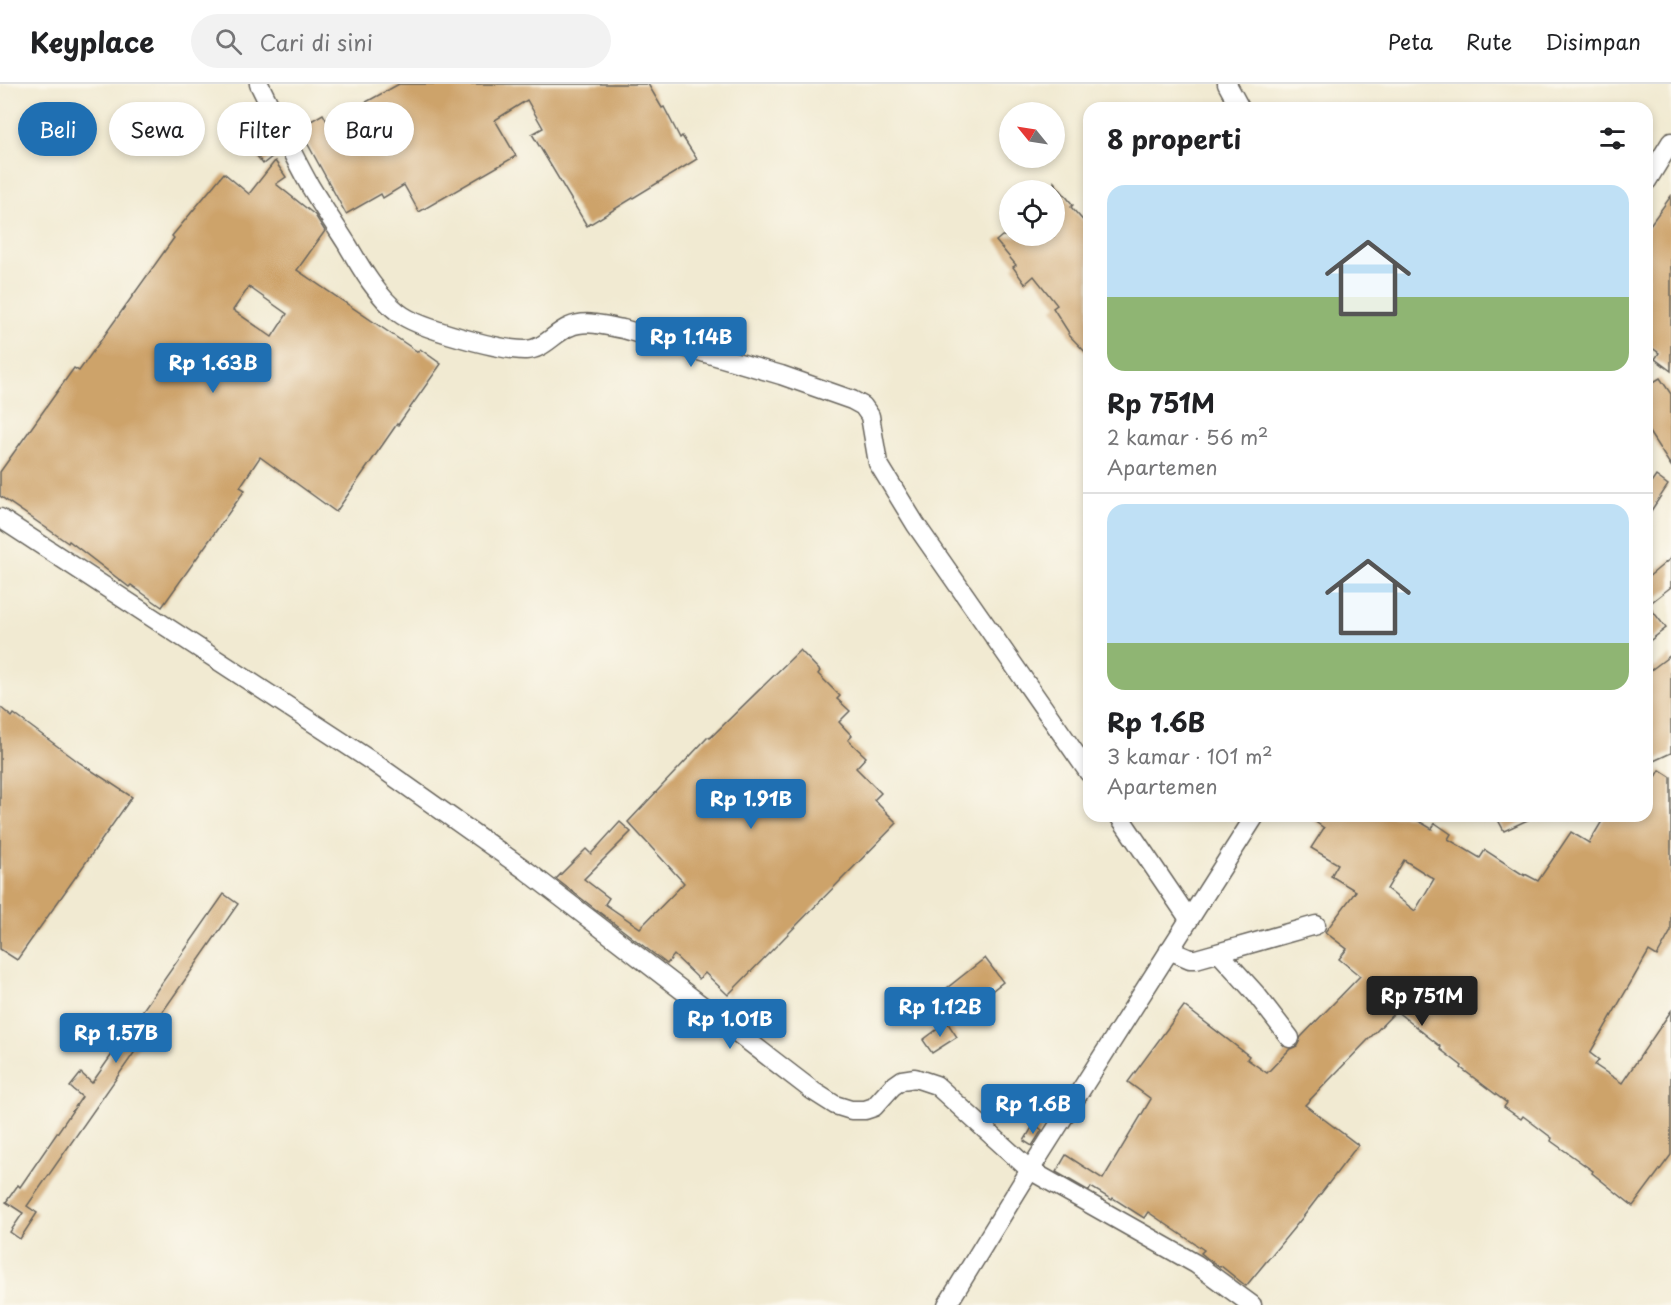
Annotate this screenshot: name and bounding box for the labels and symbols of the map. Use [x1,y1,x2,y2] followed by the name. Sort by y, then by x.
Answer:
[999,102,1065,168] north arrow
[629,317,753,368] pin: Rp 1.14B
[151,343,275,394] pin: Rp 1.63B
[689,779,813,830] pin: Rp 1.91B
[1367,976,1477,1027] pin: Rp 751M
[878,987,1002,1038] pin: Rp 1.12B
[668,999,792,1050] pin: Rp 1.01B
[54,1013,178,1064] pin: Rp 1.57B
[978,1084,1088,1135] pin: Rp 1.6B

